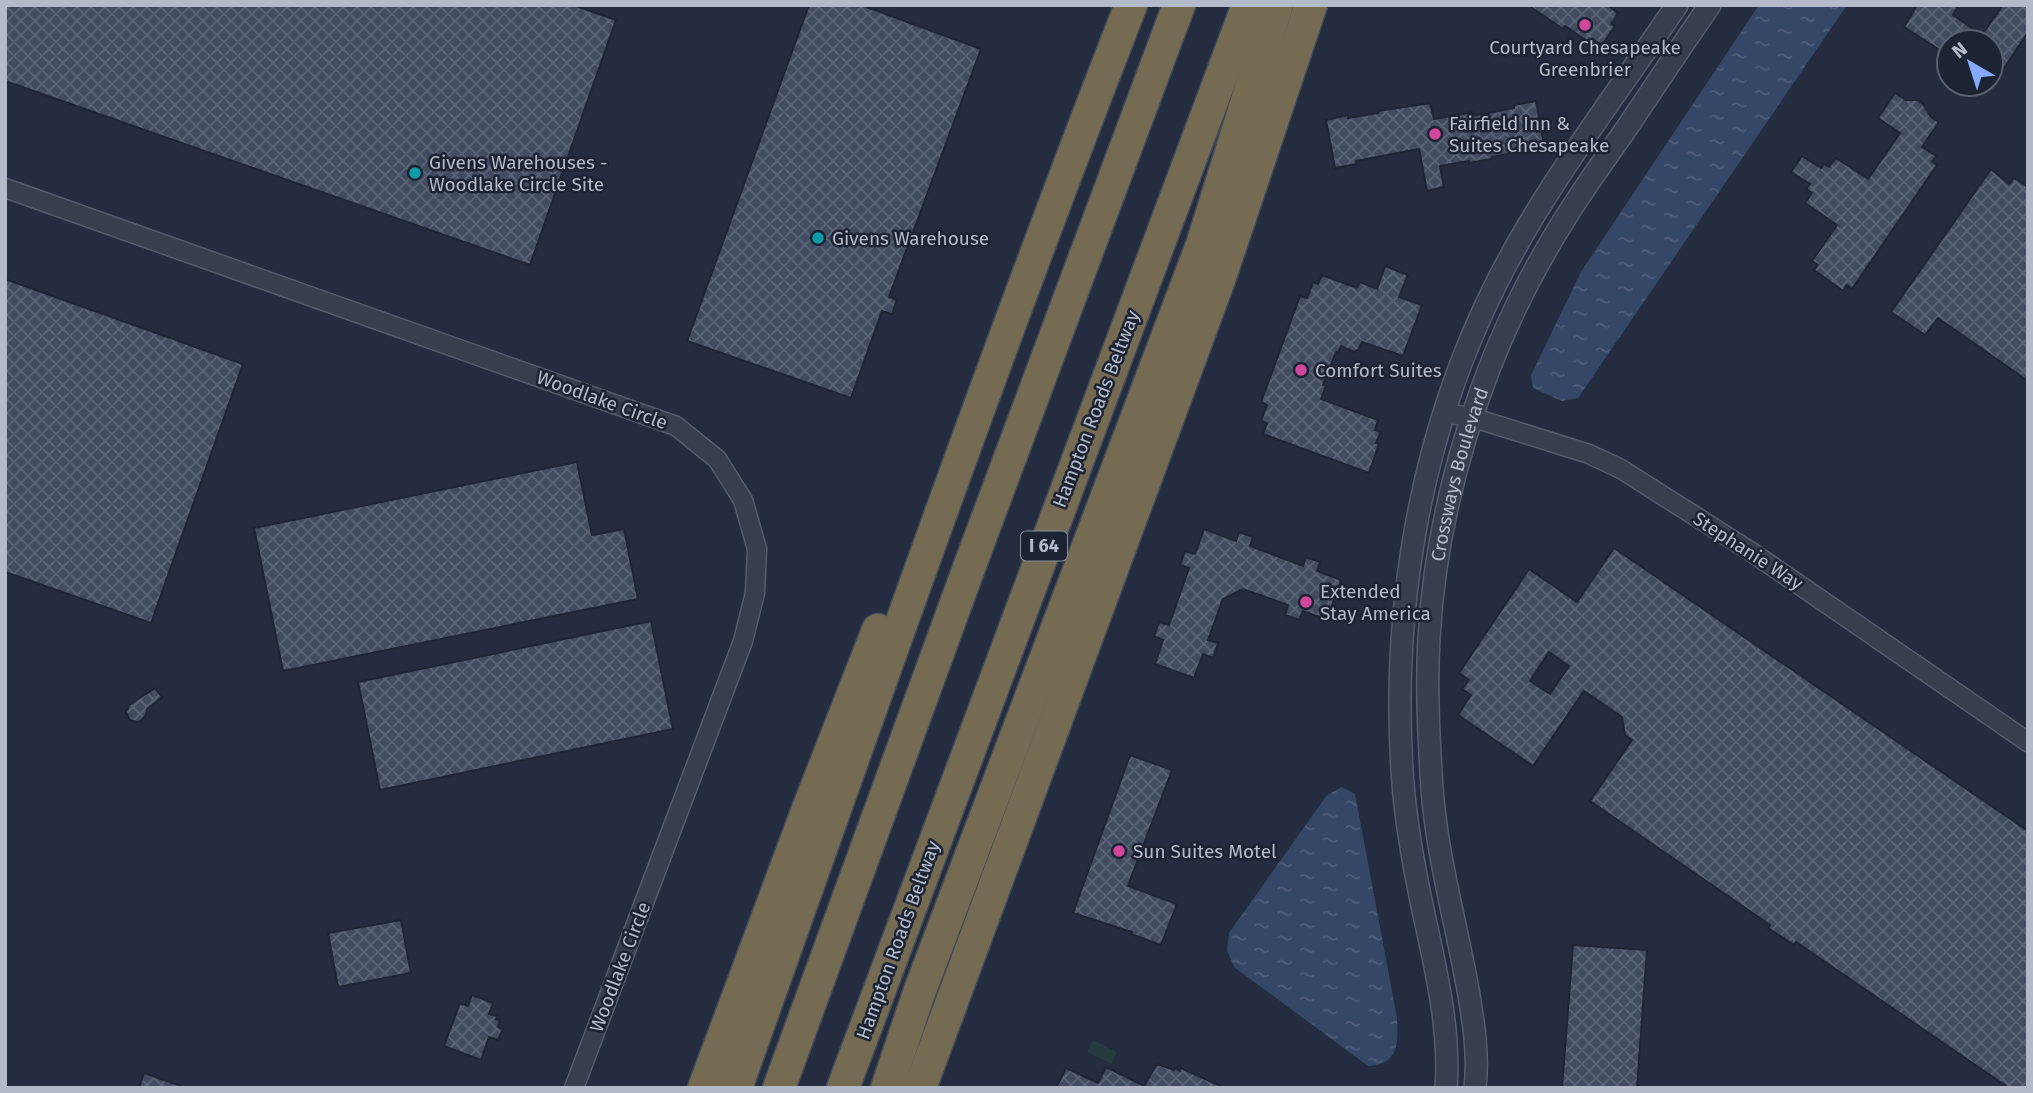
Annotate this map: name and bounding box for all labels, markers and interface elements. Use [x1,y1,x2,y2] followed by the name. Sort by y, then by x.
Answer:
[1577,17,1593,33] marker: Courtyard Chesapeake Greenbrier
[1935,28,2005,98] north arrow
[1489,36,1681,81] place label: Courtyard Chesapeake Greenbrier
[1947,37,1972,63] text: N
[1449,112,1609,157] place label: Fairfield Inn & Suites Chesapeake
[1427,126,1443,142] marker: Fairfield Inn & Suites Chesapeake
[429,151,608,196] place label: Givens Warehouses - Woodlake Circle Site
[407,165,423,181] marker: Givens Warehouses - Woodlake Circle Site
[832,227,989,250] place label: Givens Warehouse
[810,230,826,246] marker: Givens Warehouse
[1048,306,1145,511] street label: Hampton Roads Beltway
[1315,359,1442,382] place label: Comfort Suites
[1293,362,1309,378] marker: Comfort Suites
[533,366,671,434] street label: Woodlake Circle
[1426,384,1493,563] street label: Crossways Boulevard
[1689,507,1808,595] street label: Stephanie Way
[1021,532,1067,560] road number: I 64
[1320,580,1431,625] place label: Extended Stay America
[1298,594,1314,610] marker: Extended Stay America
[851,837,945,1042] street label: Hampton Roads Beltway
[1133,840,1277,863] place label: Sun Suites Motel
[1111,843,1127,859] marker: Sun Suites Motel
[585,899,655,1035] street label: Woodlake Circle

